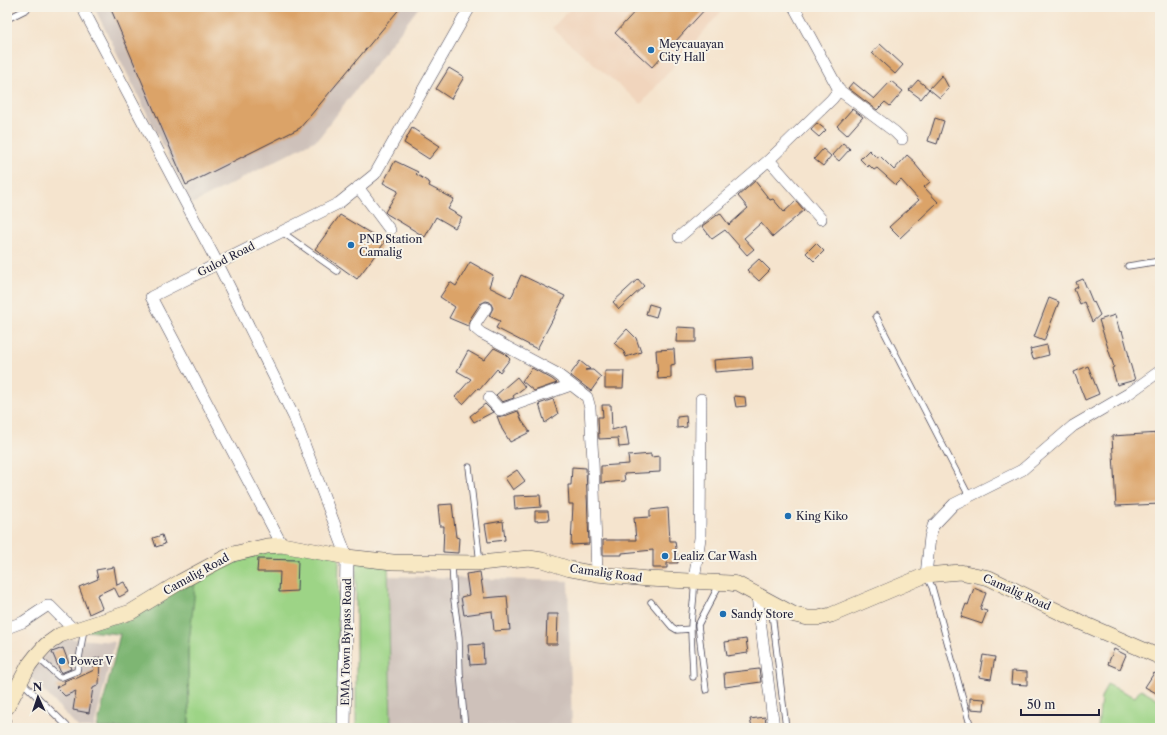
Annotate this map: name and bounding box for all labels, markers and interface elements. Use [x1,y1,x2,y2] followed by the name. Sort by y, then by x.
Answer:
[659,37,724,64] place label: Meycauayan City Hall
[646,45,656,55] marker: Meycauayan City Hall
[359,232,422,259] place label: PNP Station Camalig
[195,238,257,279] street label: Gulod Road
[346,240,356,250] marker: PNP Station Camalig
[796,509,848,523] place label: King Kiko
[783,511,793,521] marker: King Kiko
[673,549,757,563] place label: Lealiz Car Wash
[161,550,232,598] street label: Camalig Road
[660,551,670,561] marker: Lealiz Car Wash
[569,561,643,585] street label: Camalig Road
[981,571,1053,613] street label: Camalig Road
[338,578,354,706] street label: EMA Town Bypass Road
[731,607,793,621] place label: Sandy Store
[718,609,728,619] marker: Sandy Store
[70,654,114,668] place label: Power V
[57,656,67,666] marker: Power V
[18,677,58,717] north arrow
[32,680,43,694] text: N
[1021,691,1099,717] scale bar
[1027,697,1056,712] text: 50 m

